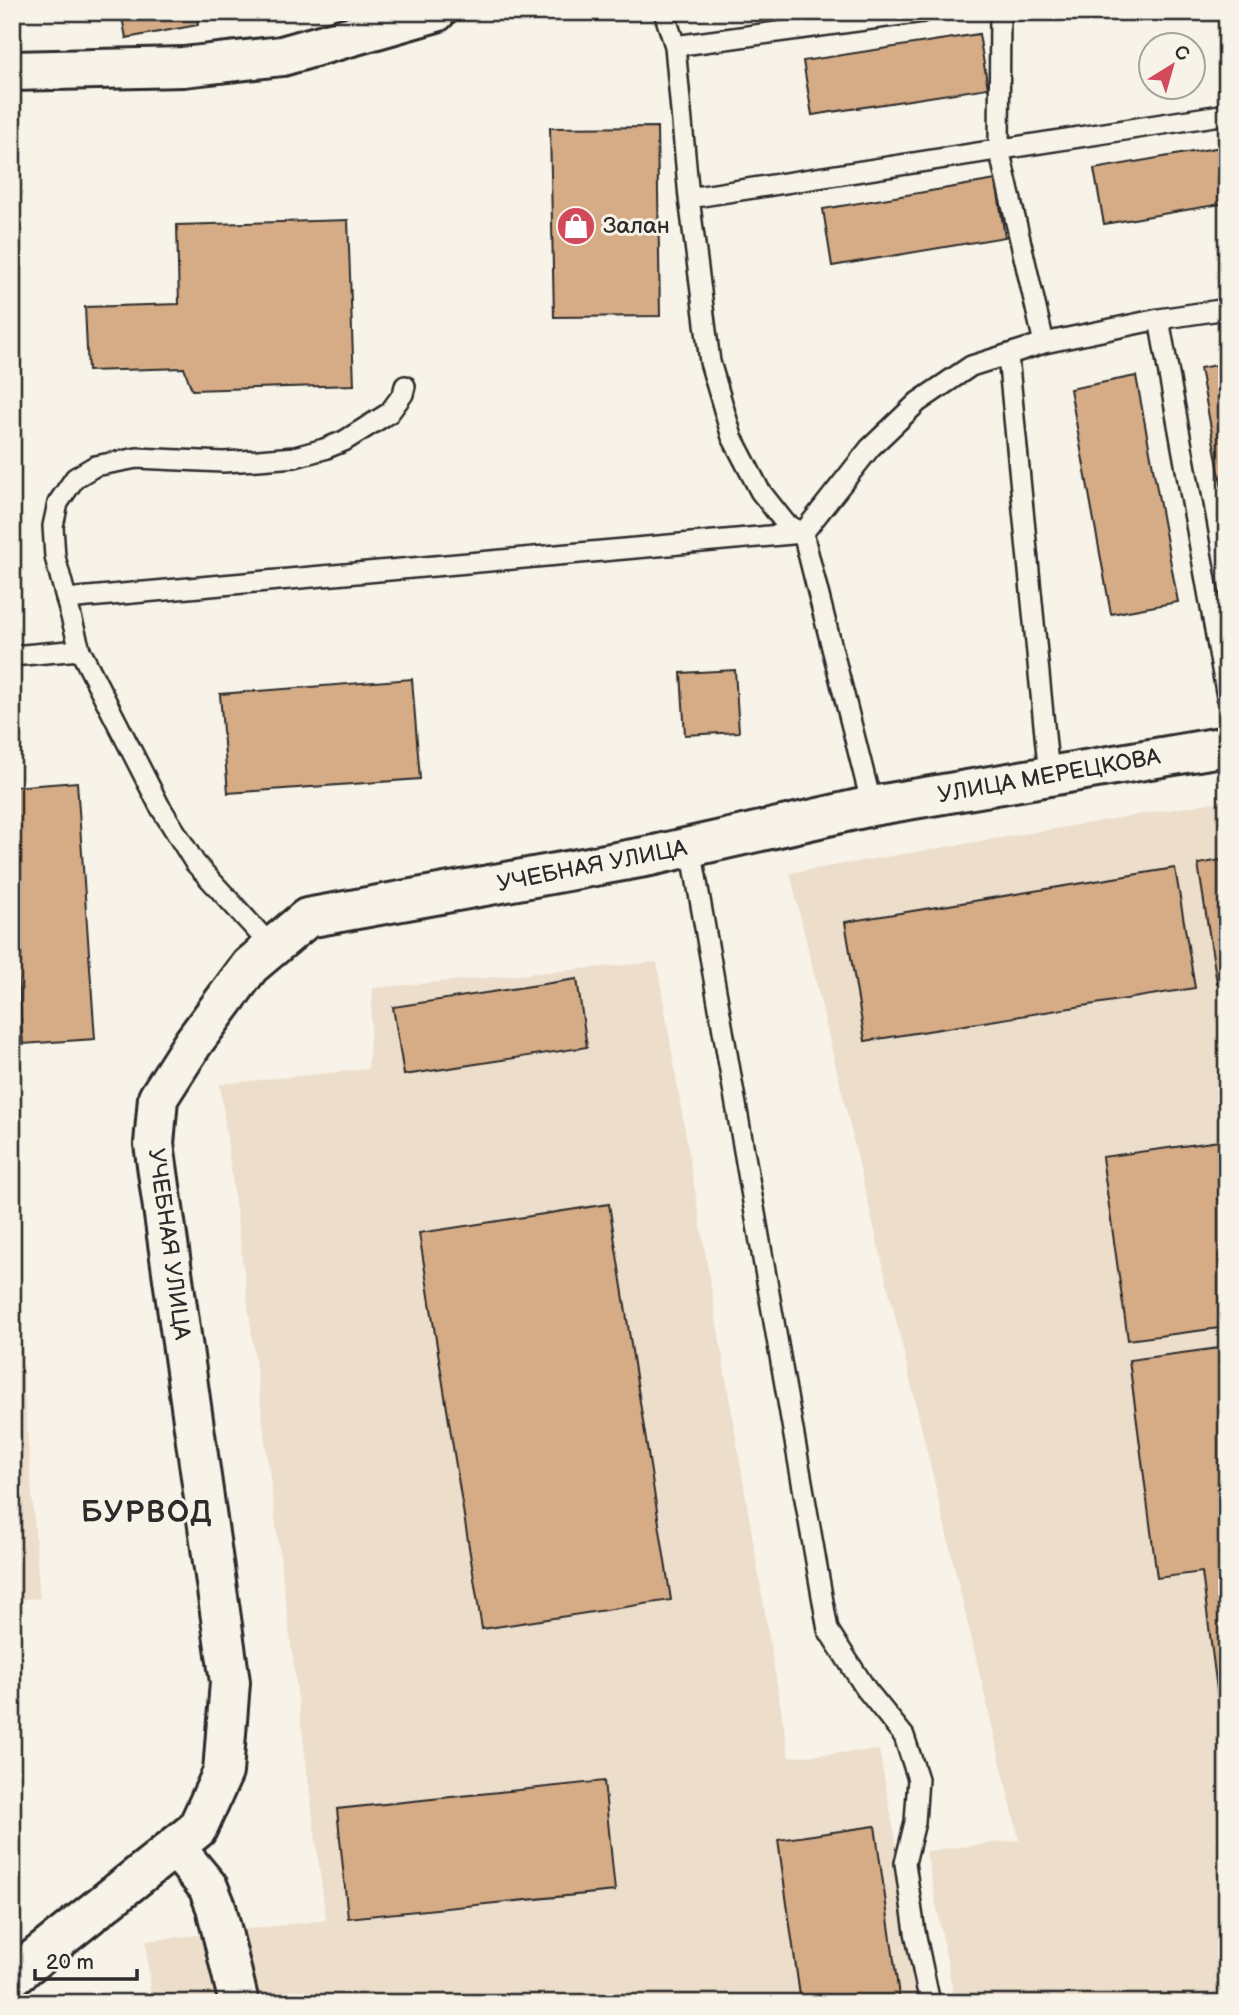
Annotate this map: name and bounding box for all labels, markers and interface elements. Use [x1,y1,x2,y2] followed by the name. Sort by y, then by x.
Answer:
[1138,32,1208,102] north arrow
[1169,40,1194,67] text: С
[555,205,597,247] shop icon: Залан
[603,212,670,240] place label: Залан
[936,743,1162,809] street label: УЛИЦА МЕРЕЦКОВА
[495,834,689,898] street label: УЧЕБНАЯ УЛИЦА
[142,1147,196,1341] street label: УЧЕБНАЯ УЛИЦА
[81,1495,213,1531] district label: БУРВОД
[35,1938,136,1982] scale bar
[46,1950,94,1975] text: 20 m

